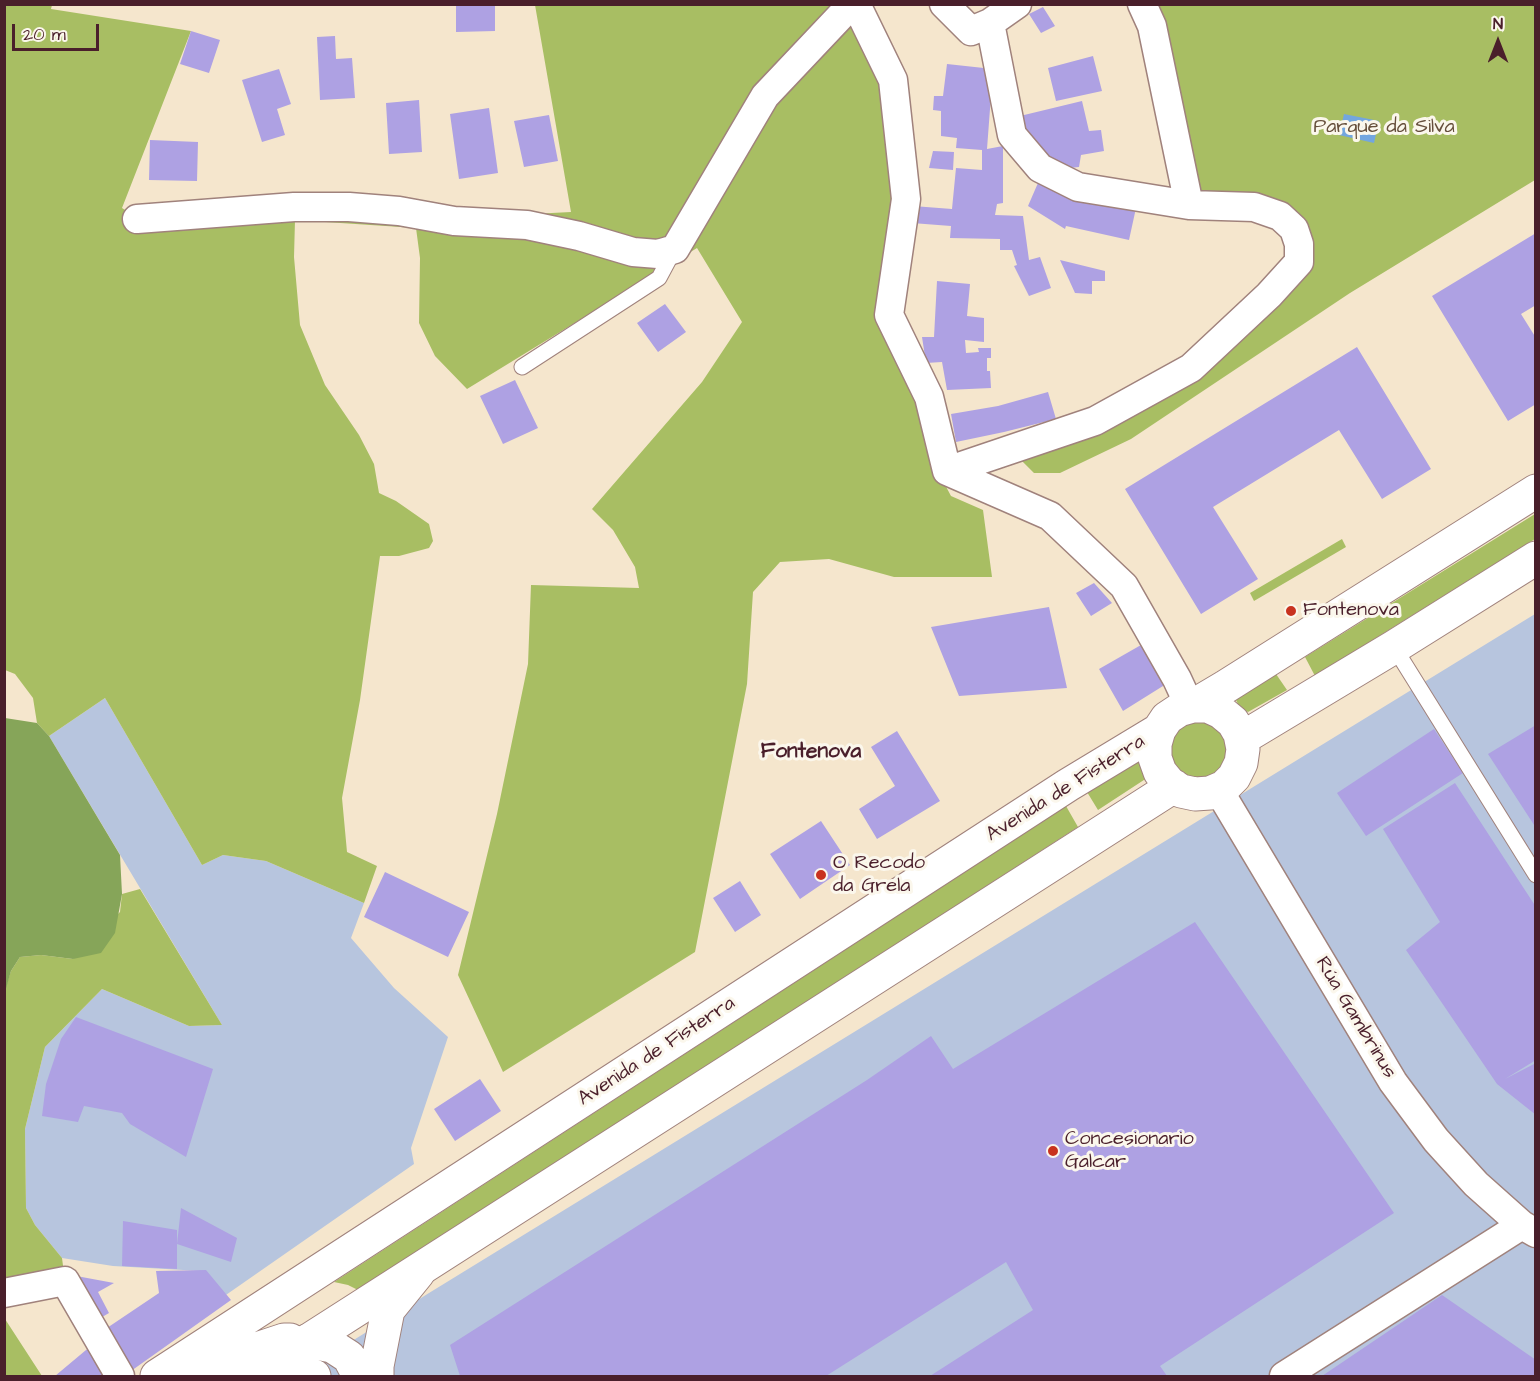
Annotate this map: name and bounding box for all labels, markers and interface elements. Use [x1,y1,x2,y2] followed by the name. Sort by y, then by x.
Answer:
[15,12,102,50] scale bar
[1468,12,1528,72] north arrow
[1493,13,1503,35] text: N
[23,22,66,47] text: 20 m
[1313,116,1455,140] park label: Parque da Silva
[1303,599,1399,623] place label: Fontenova
[1284,604,1298,618] marker: Fontenova
[982,730,1150,848] street label: Avenida de Fisterra
[761,740,861,766] district label: Fontenova
[833,852,925,899] place label: O Recodo da Grela
[814,868,828,882] marker: O Recodo da Grela
[1309,953,1401,1083] street label: Rúa Gambrinus
[574,992,740,1112] street label: Avenida de Fisterra
[1065,1128,1194,1175] place label: Concesionario Galcar
[1046,1144,1060,1158] marker: Concesionario Galcar

